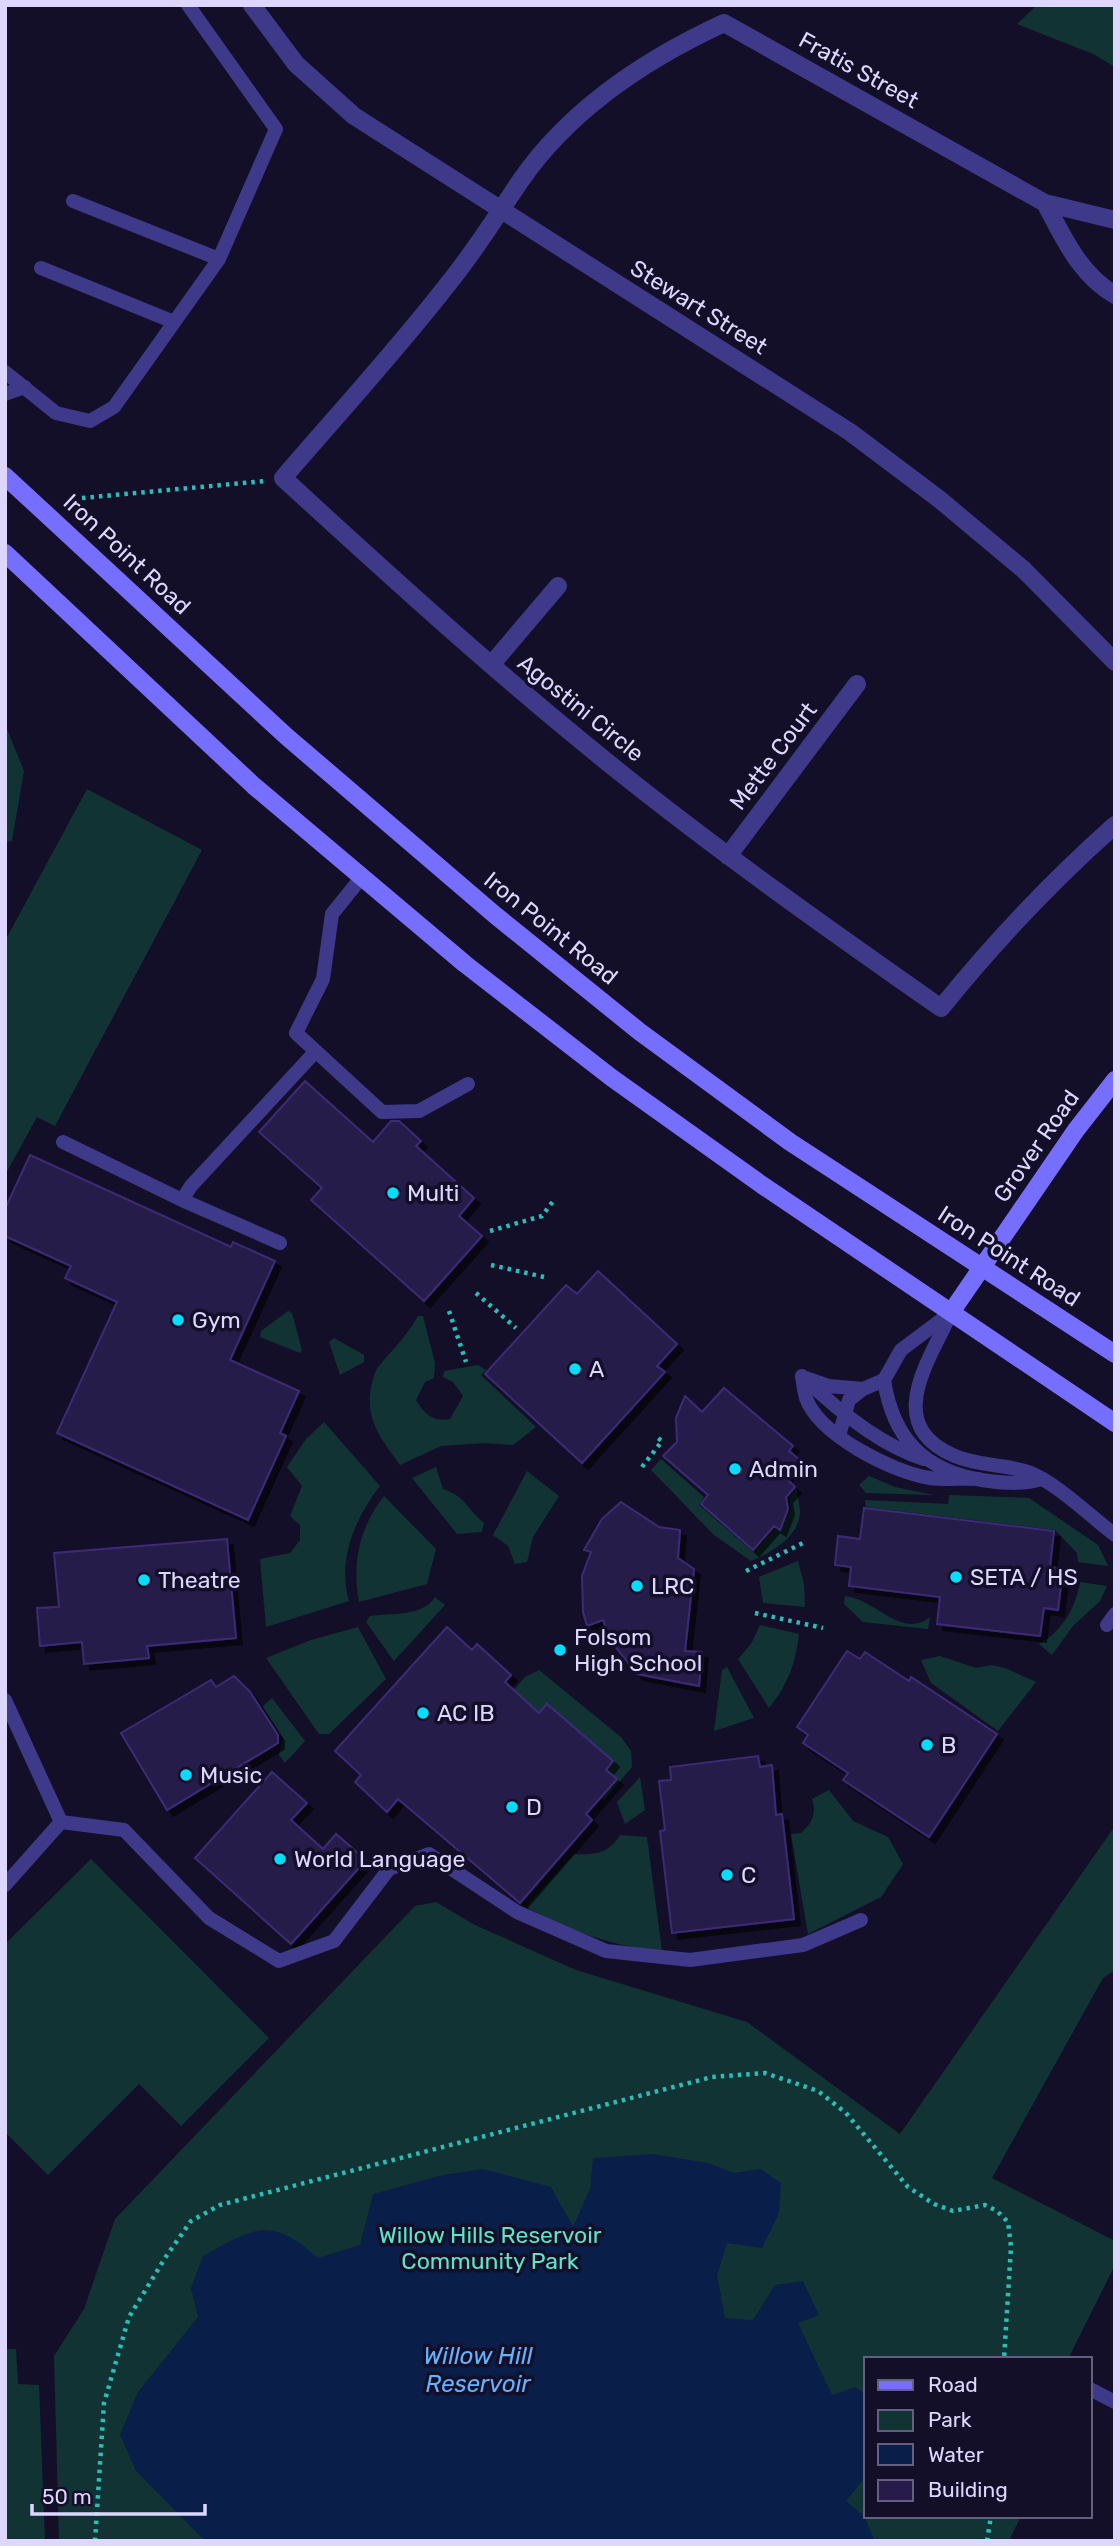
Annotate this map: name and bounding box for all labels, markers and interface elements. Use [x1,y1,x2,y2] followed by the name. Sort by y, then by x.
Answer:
[794,26,924,114] street label: Fratis Street
[625,254,773,360] street label: Stewart Street
[58,488,196,620] street label: Iron Point Road
[512,649,650,767] street label: Agostini Circle
[723,697,823,815] street label: Mette Court
[479,866,623,990] street label: Iron Point Road
[987,1085,1085,1207] street label: Grover Road
[407,1179,459,1207] place label: Multi
[385,1185,401,1201] marker: Multi
[933,1200,1085,1312] street label: Iron Point Road
[192,1306,241,1334] place label: Gym
[170,1312,186,1328] marker: Gym
[589,1355,604,1383] place label: A
[567,1361,583,1377] marker: A
[749,1455,818,1483] place label: Admin
[727,1461,743,1477] marker: Admin
[970,1563,1078,1591] place label: SETA / HS
[158,1566,241,1594] place label: Theatre
[948,1569,964,1585] marker: SETA / HS
[136,1572,152,1588] marker: Theatre
[651,1572,694,1600] place label: LRC
[629,1578,645,1594] marker: LRC
[574,1623,702,1677] place label: Folsom High School
[552,1642,568,1658] marker: Folsom High School
[437,1699,495,1727] place label: AC IB
[415,1705,431,1721] marker: AC IB
[941,1731,956,1759] place label: B
[919,1737,935,1753] marker: B
[200,1761,262,1789] place label: Music
[178,1767,194,1783] marker: Music
[526,1793,542,1821] place label: D
[504,1799,520,1815] marker: D
[294,1845,465,1873] place label: World Language
[272,1851,288,1867] marker: World Language
[741,1861,756,1889] place label: C
[719,1867,735,1883] marker: C
[378,2221,602,2275] park label: Willow Hills Reservoir Community Park
[423,2342,534,2398] water label: Willow Hill Reservoir
[864,2357,1092,2518] legend
[928,2372,978,2397] text: Road
[928,2407,972,2432] text: Park
[928,2442,984,2467] text: Water
[32,2472,205,2516] scale bar
[928,2477,1008,2502] text: Building
[42,2484,92,2509] text: 50 m

